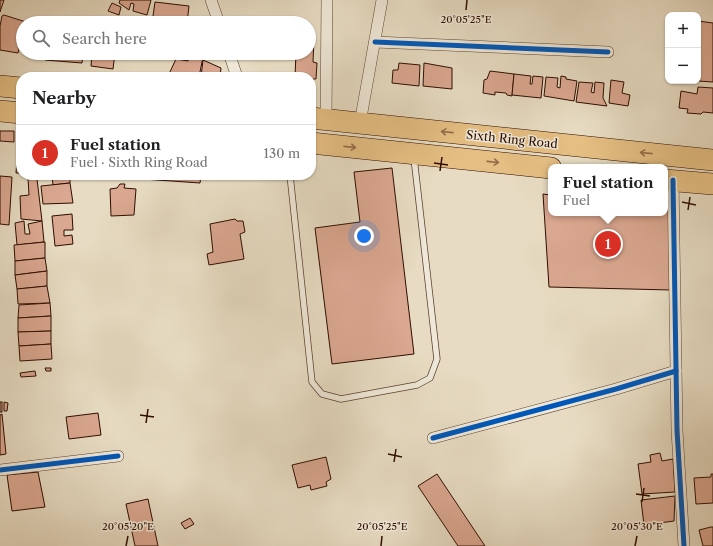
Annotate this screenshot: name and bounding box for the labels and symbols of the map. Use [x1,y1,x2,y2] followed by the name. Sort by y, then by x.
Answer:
[440,13,492,26] text: 20°05'25"E
[465,127,559,151] street label: Sixth Ring Road
[441,128,454,136] one-way arrow
[343,144,356,151] one-way arrow
[640,149,653,157] one-way arrow
[486,158,499,166] one-way arrow
[354,226,374,246] your location
[595,229,621,259] pin: 1
[102,520,154,533] text: 20°05'20"E
[356,520,408,533] text: 20°05'25"E
[611,520,663,533] text: 20°05'30"E

